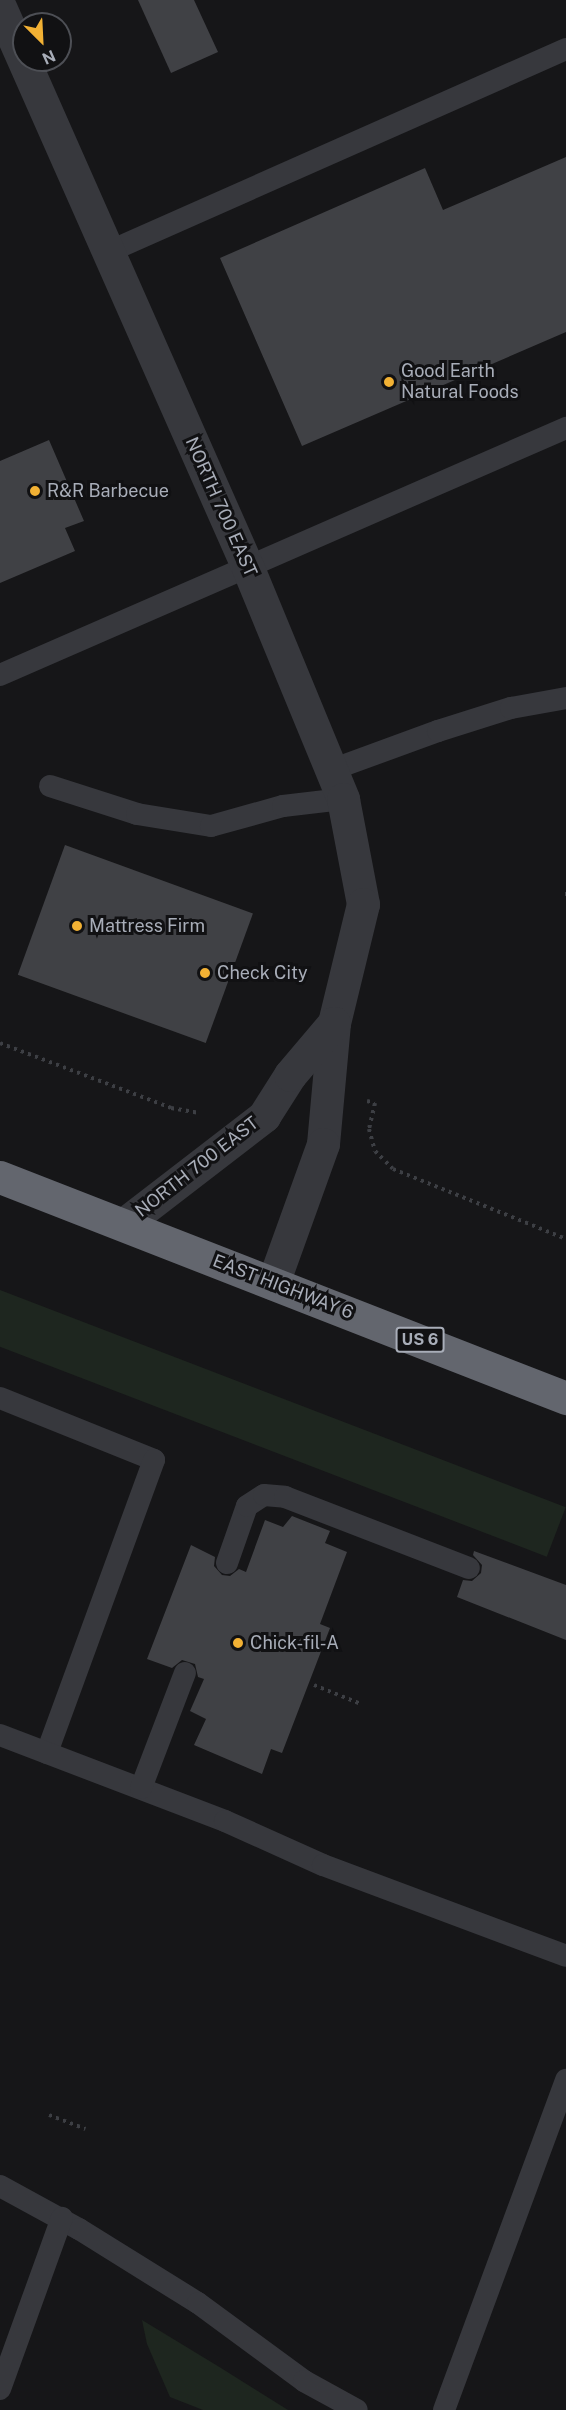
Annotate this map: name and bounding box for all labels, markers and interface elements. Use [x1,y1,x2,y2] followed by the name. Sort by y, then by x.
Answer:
[12,12,72,72] north arrow
[39,46,58,68] text: N
[401,361,519,404] place label: Good Earth Natural Foods
[382,375,396,389] marker: Good Earth Natural Foods
[181,434,261,580] street label: NORTH 700 EAST
[47,480,169,502] place label: R&R Barbecue
[28,484,42,498] marker: R&R Barbecue
[89,915,205,937] place label: Mattress Firm
[70,919,84,933] marker: Mattress Firm
[217,962,308,984] place label: Check City
[198,966,212,980] marker: Check City
[131,1112,263,1222] street label: NORTH 700 EAST
[209,1250,357,1324] street label: EAST HIGHWAY 6
[394,1327,446,1353] road number: US 6
[250,1632,339,1654] place label: Chick-fil-A
[231,1636,245,1650] marker: Chick-fil-A

